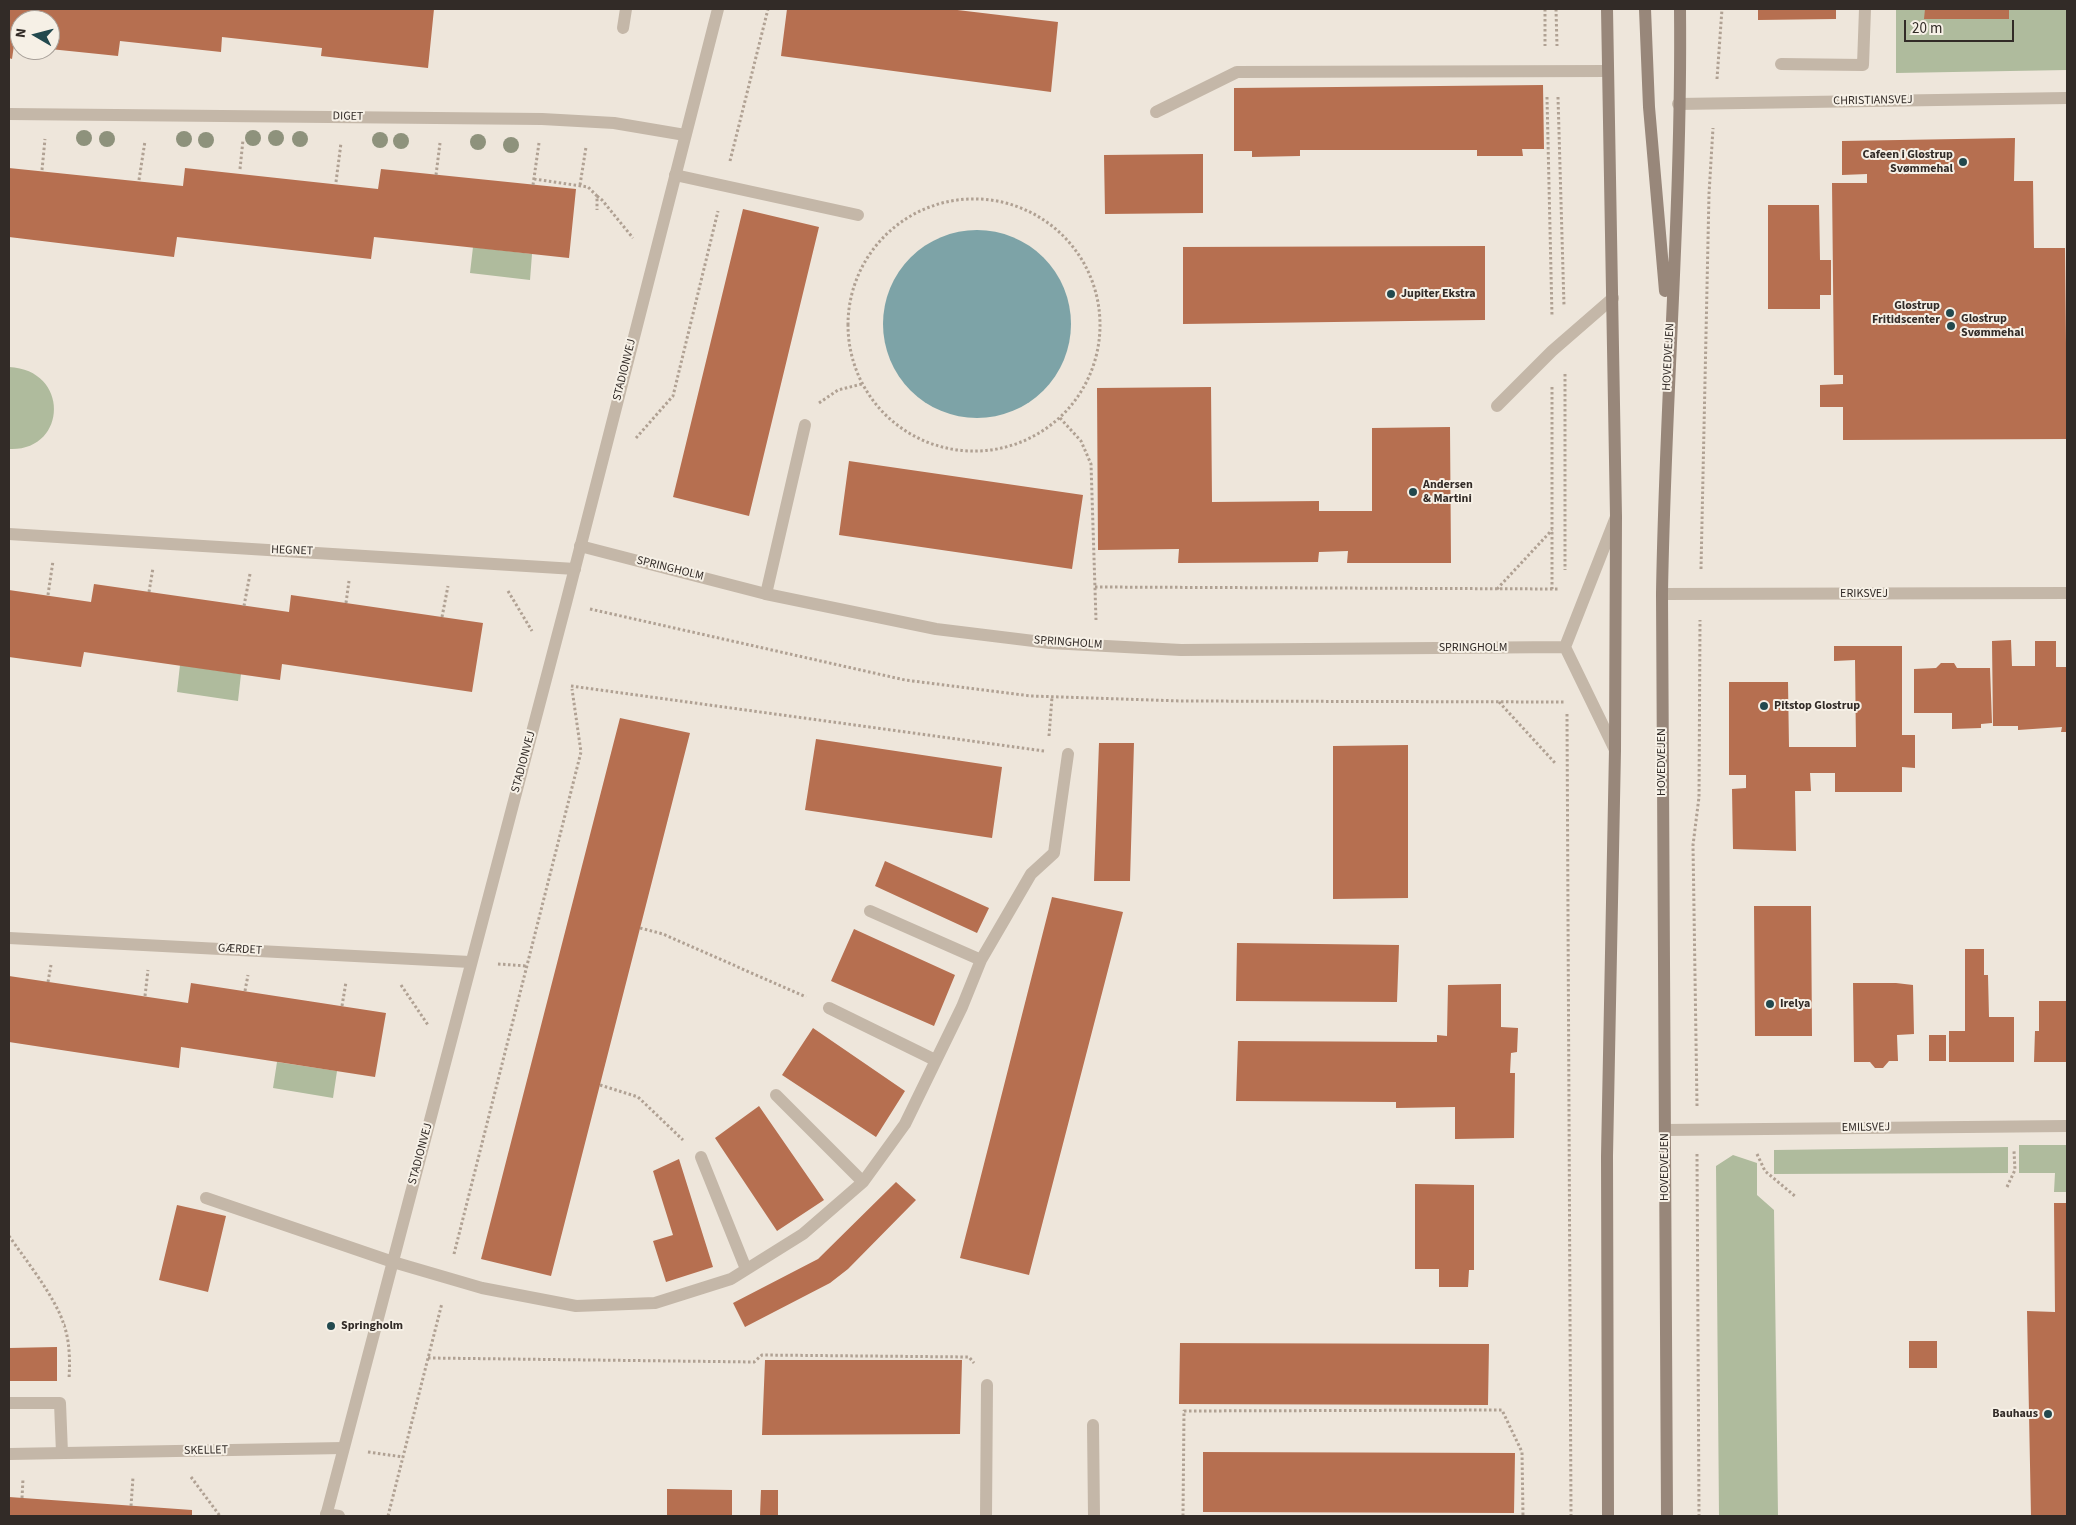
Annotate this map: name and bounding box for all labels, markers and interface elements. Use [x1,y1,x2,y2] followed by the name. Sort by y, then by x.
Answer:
[10,10,60,60] north arrow
[1906,10,2016,42] scale bar
[1912,18,1942,39] text: 20 m
[11,27,32,39] text: N
[1833,93,1913,109] street label: CHRISTIANSVEJ
[333,110,363,124] street label: DIGET
[1862,148,1953,176] place label: Cafeen i Glostrup Svømmehal
[1957,156,1969,168] marker: Cafeen i Glostrup Svømmehal
[1401,287,1475,301] place label: Jupiter Ekstra
[1385,288,1397,300] marker: Jupiter Ekstra
[1872,299,1940,327] place label: Glostrup Fritidscenter
[1944,307,1956,319] marker: Glostrup Fritidscenter
[1961,312,2024,340] place label: Glostrup Svømmehal
[1945,320,1957,332] marker: Glostrup Svømmehal
[1660,323,1678,391] street label: HOVEDVEJEN
[610,338,640,402] street label: STADIONVEJ
[1423,478,1473,506] place label: Andersen & Martini
[1407,486,1419,498] marker: Andersen & Martini
[271,543,313,559] street label: HEGNET
[635,554,705,584] street label: SPRINGHOLM
[1840,587,1888,601] street label: ERIKSVEJ
[1033,633,1103,653] street label: SPRINGHOLM
[1439,641,1507,655] street label: SPRINGHOLM
[1774,699,1860,713] place label: Pitstop Glostrup
[1758,700,1770,712] marker: Pitstop Glostrup
[1655,728,1669,796] street label: HOVEDVEJEN
[509,730,539,794] street label: STADIONVEJ
[218,942,262,958] street label: GÆRDET
[1780,997,1810,1011] place label: Irelya
[1764,998,1776,1010] marker: Irelya
[1842,1120,1890,1136] street label: EMILSVEJ
[406,1122,436,1186] street label: STADIONVEJ
[1658,1133,1672,1201] street label: HOVEDVEJEN
[341,1319,403,1333] place label: Springholm
[325,1320,337,1332] marker: Springholm
[1992,1407,2038,1421] place label: Bauhaus
[2042,1408,2054,1420] marker: Bauhaus
[184,1443,228,1459] street label: SKELLET

